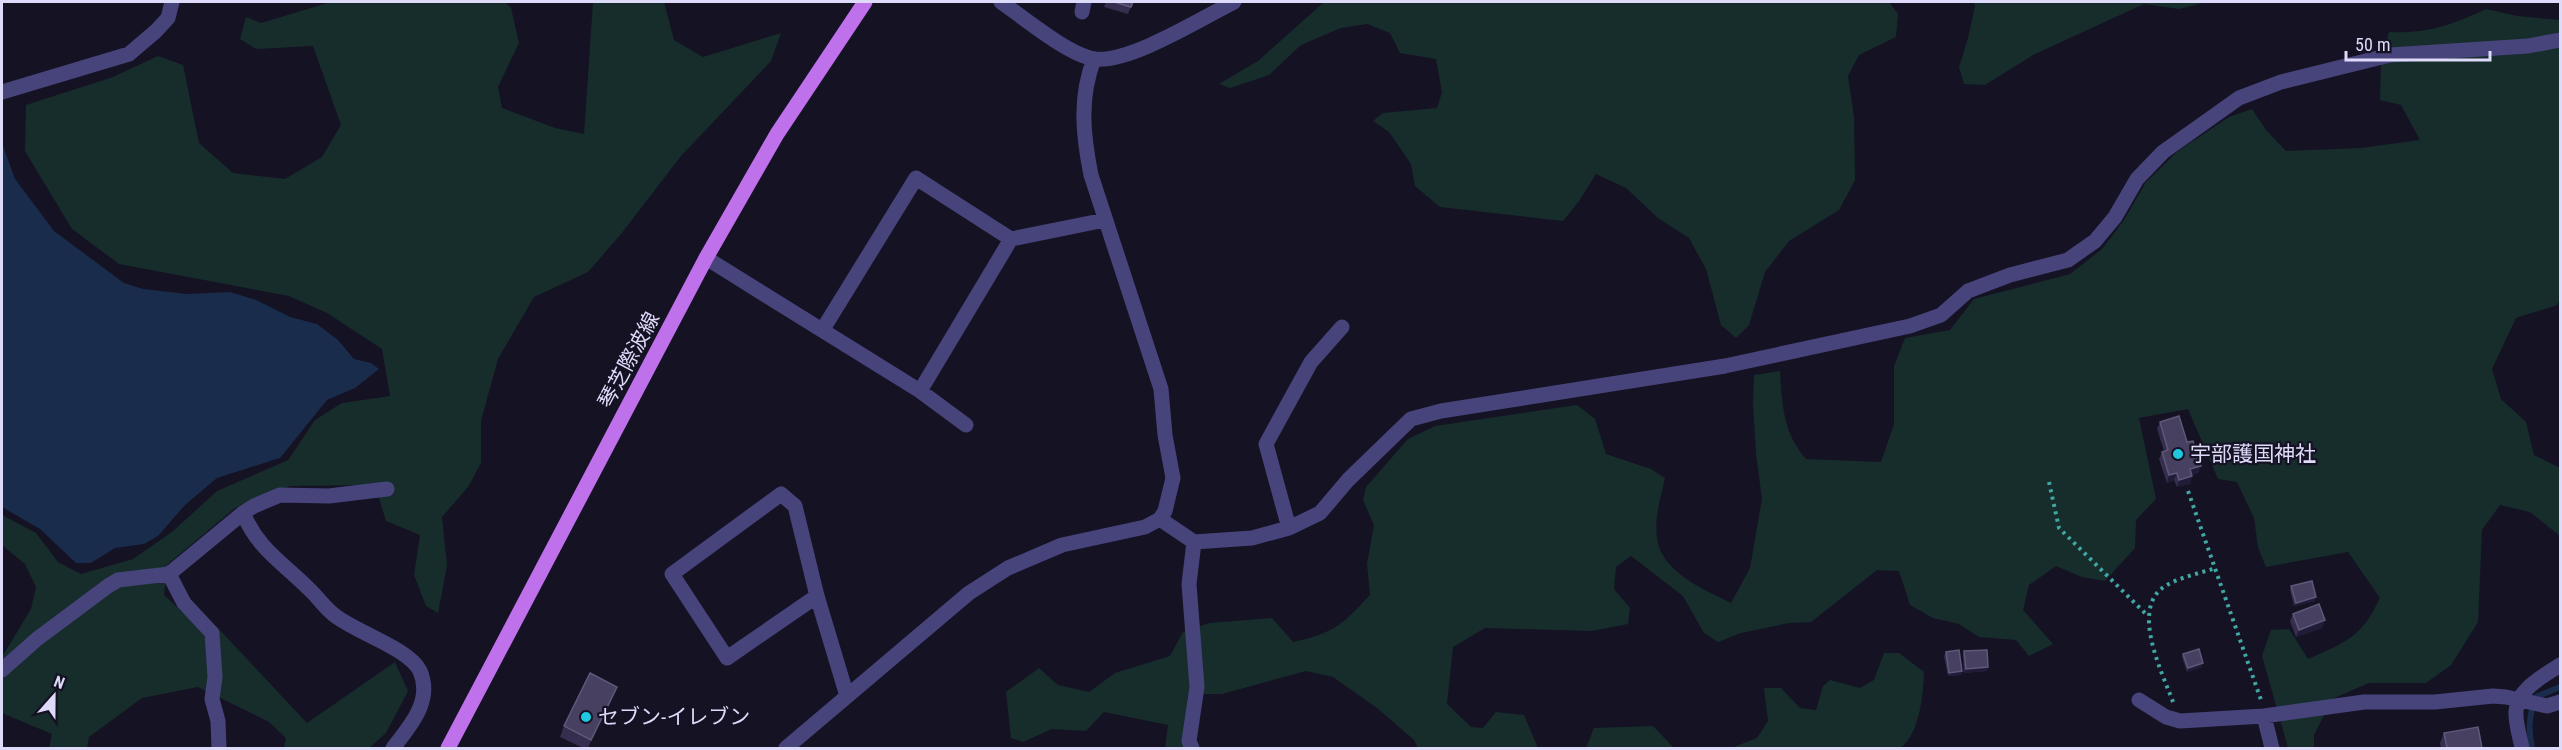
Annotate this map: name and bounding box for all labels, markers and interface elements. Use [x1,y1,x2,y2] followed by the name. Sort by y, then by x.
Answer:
[2346,24,2490,62] scale bar
[2355,34,2390,55] text: 50 m
[594,308,664,412] street label: 琴芝際波線
[2190,442,2316,466] place label: 宇部護国神社
[2171,447,2185,461] marker: 宇部護国神社
[24,666,84,726] north arrow
[51,672,67,693] text: N
[598,705,750,729] place label: セブン-イレブン
[579,710,593,724] marker: セブン-イレブン

